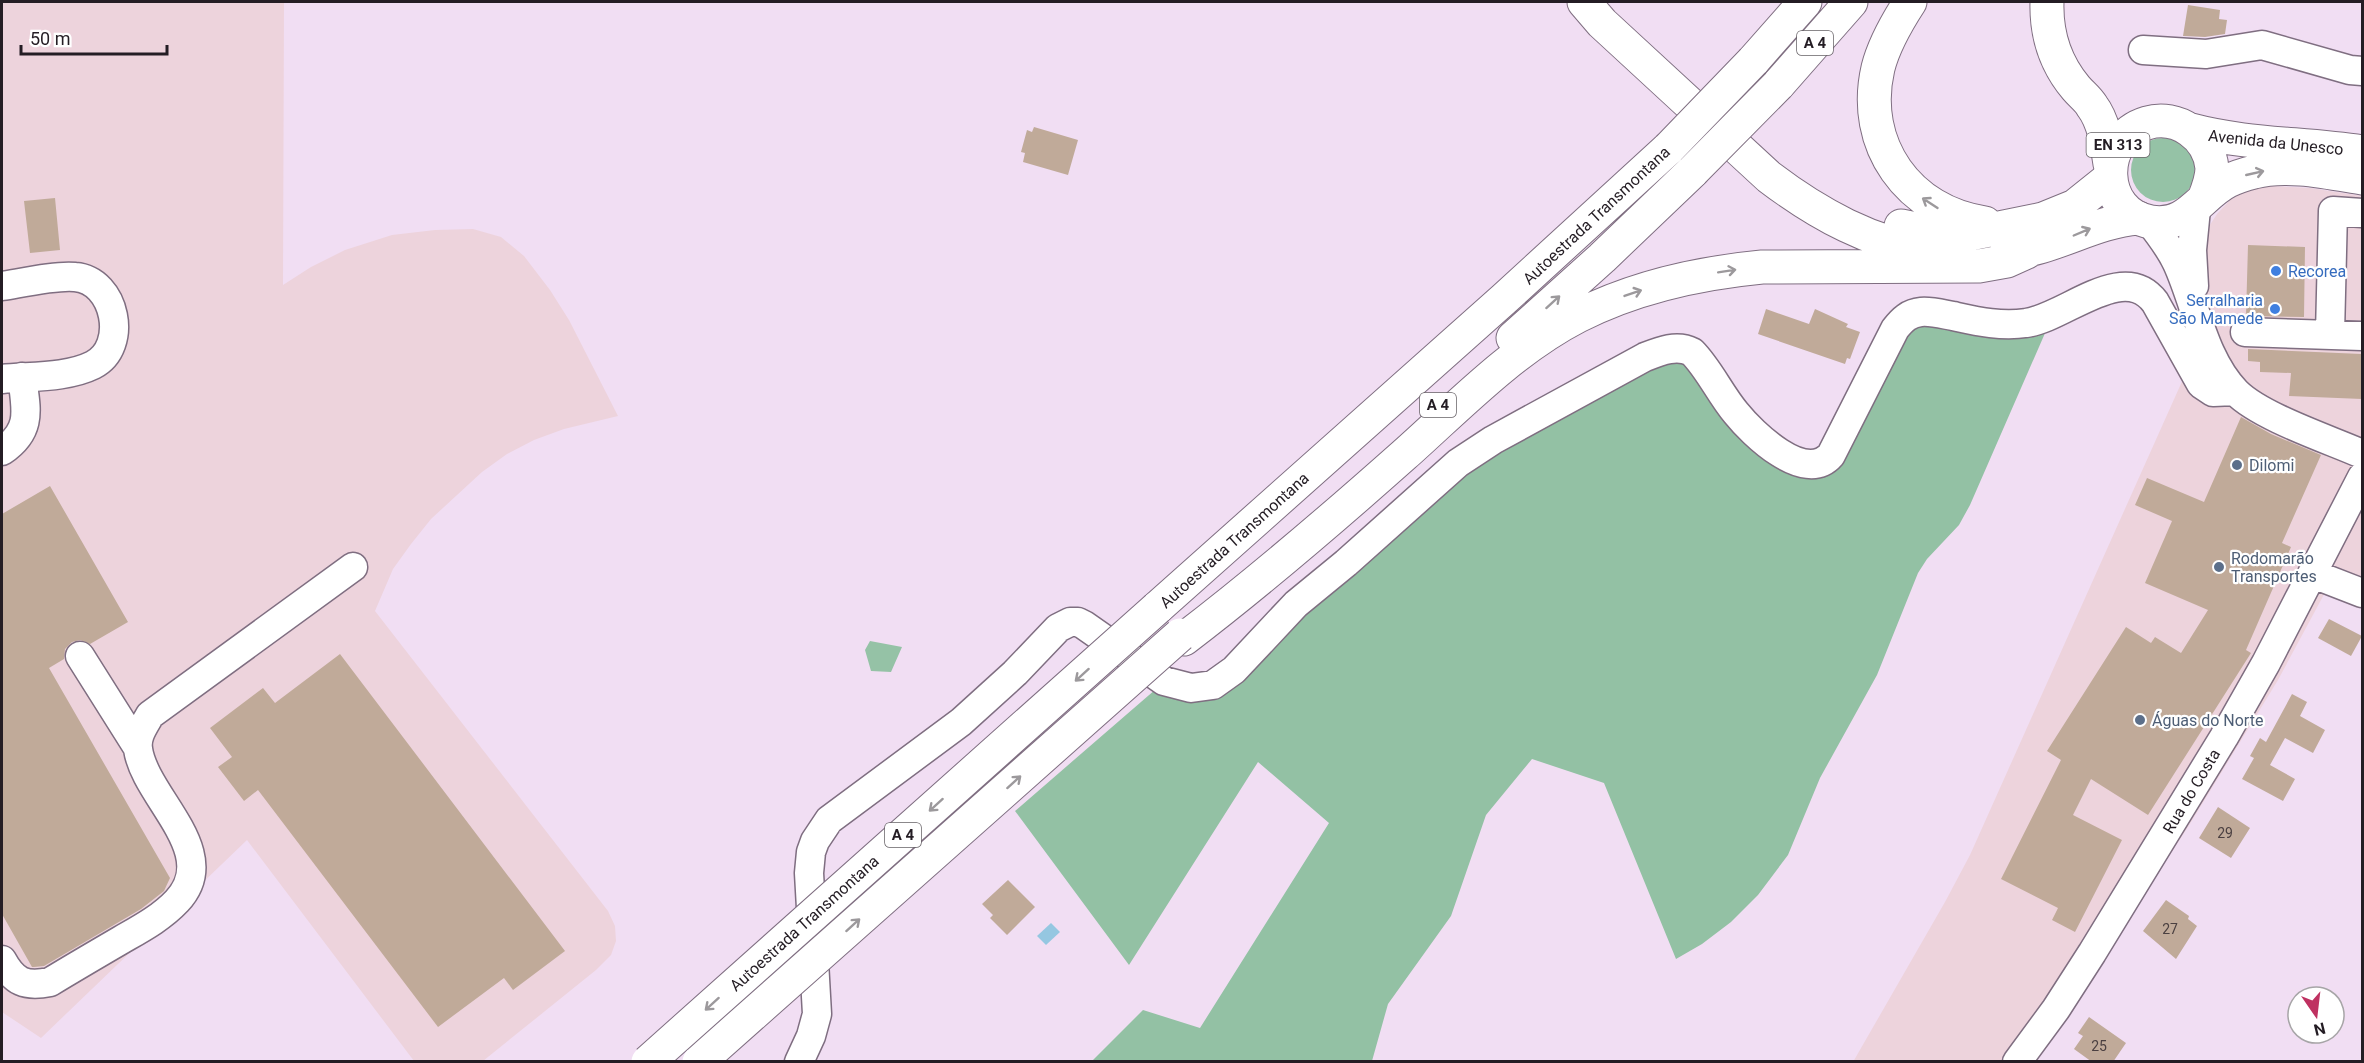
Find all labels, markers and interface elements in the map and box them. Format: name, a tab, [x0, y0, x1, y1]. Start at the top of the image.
scale bar	[21, 18, 166, 56]
text: 50 m	[30, 28, 70, 49]
road number: A 4	[1797, 31, 1833, 55]
street label: Avenida da Unesco	[2207, 126, 2344, 159]
road number: EN 313	[2086, 133, 2150, 157]
street label: Autoestrada Transmontana	[1519, 142, 1674, 288]
one-way arrow	[2246, 166, 2265, 178]
one-way arrow	[1922, 196, 1939, 208]
one-way arrow	[2072, 226, 2090, 237]
place label: Recorea	[2288, 262, 2346, 281]
marker: Recorea	[2269, 264, 2283, 278]
one-way arrow	[1717, 265, 1736, 276]
one-way arrow	[1623, 287, 1642, 298]
place label: Serralharia São Mamede	[2169, 291, 2263, 328]
one-way arrow	[1545, 295, 1560, 309]
marker: Serralharia São Mamede	[2268, 302, 2282, 316]
road number: A 4	[1420, 393, 1456, 417]
place label: Dilomi	[2249, 456, 2294, 475]
marker: Dilomi	[2230, 458, 2244, 472]
street label: Autoestrada Transmontana	[1156, 468, 1313, 612]
place label: Rodomarão Transportes	[2231, 549, 2317, 586]
marker: Rodomarão Transportes	[2212, 560, 2226, 574]
one-way arrow	[1075, 668, 1090, 682]
place label: Águas do Norte	[2152, 711, 2263, 730]
marker: Águas do Norte	[2133, 713, 2147, 727]
street label: Rua do Costa	[2159, 746, 2224, 837]
one-way arrow	[1006, 775, 1021, 789]
one-way arrow	[929, 798, 944, 812]
road number: A 4	[885, 823, 921, 847]
house number: 29	[2217, 825, 2233, 841]
street label: Autoestrada Transmontana	[726, 851, 883, 995]
one-way arrow	[845, 918, 860, 932]
house number: 27	[2162, 921, 2178, 937]
north arrow	[2286, 985, 2346, 1045]
one-way arrow	[705, 997, 720, 1011]
text: N	[2312, 1018, 2327, 1040]
house number: 25	[2091, 1038, 2107, 1054]

